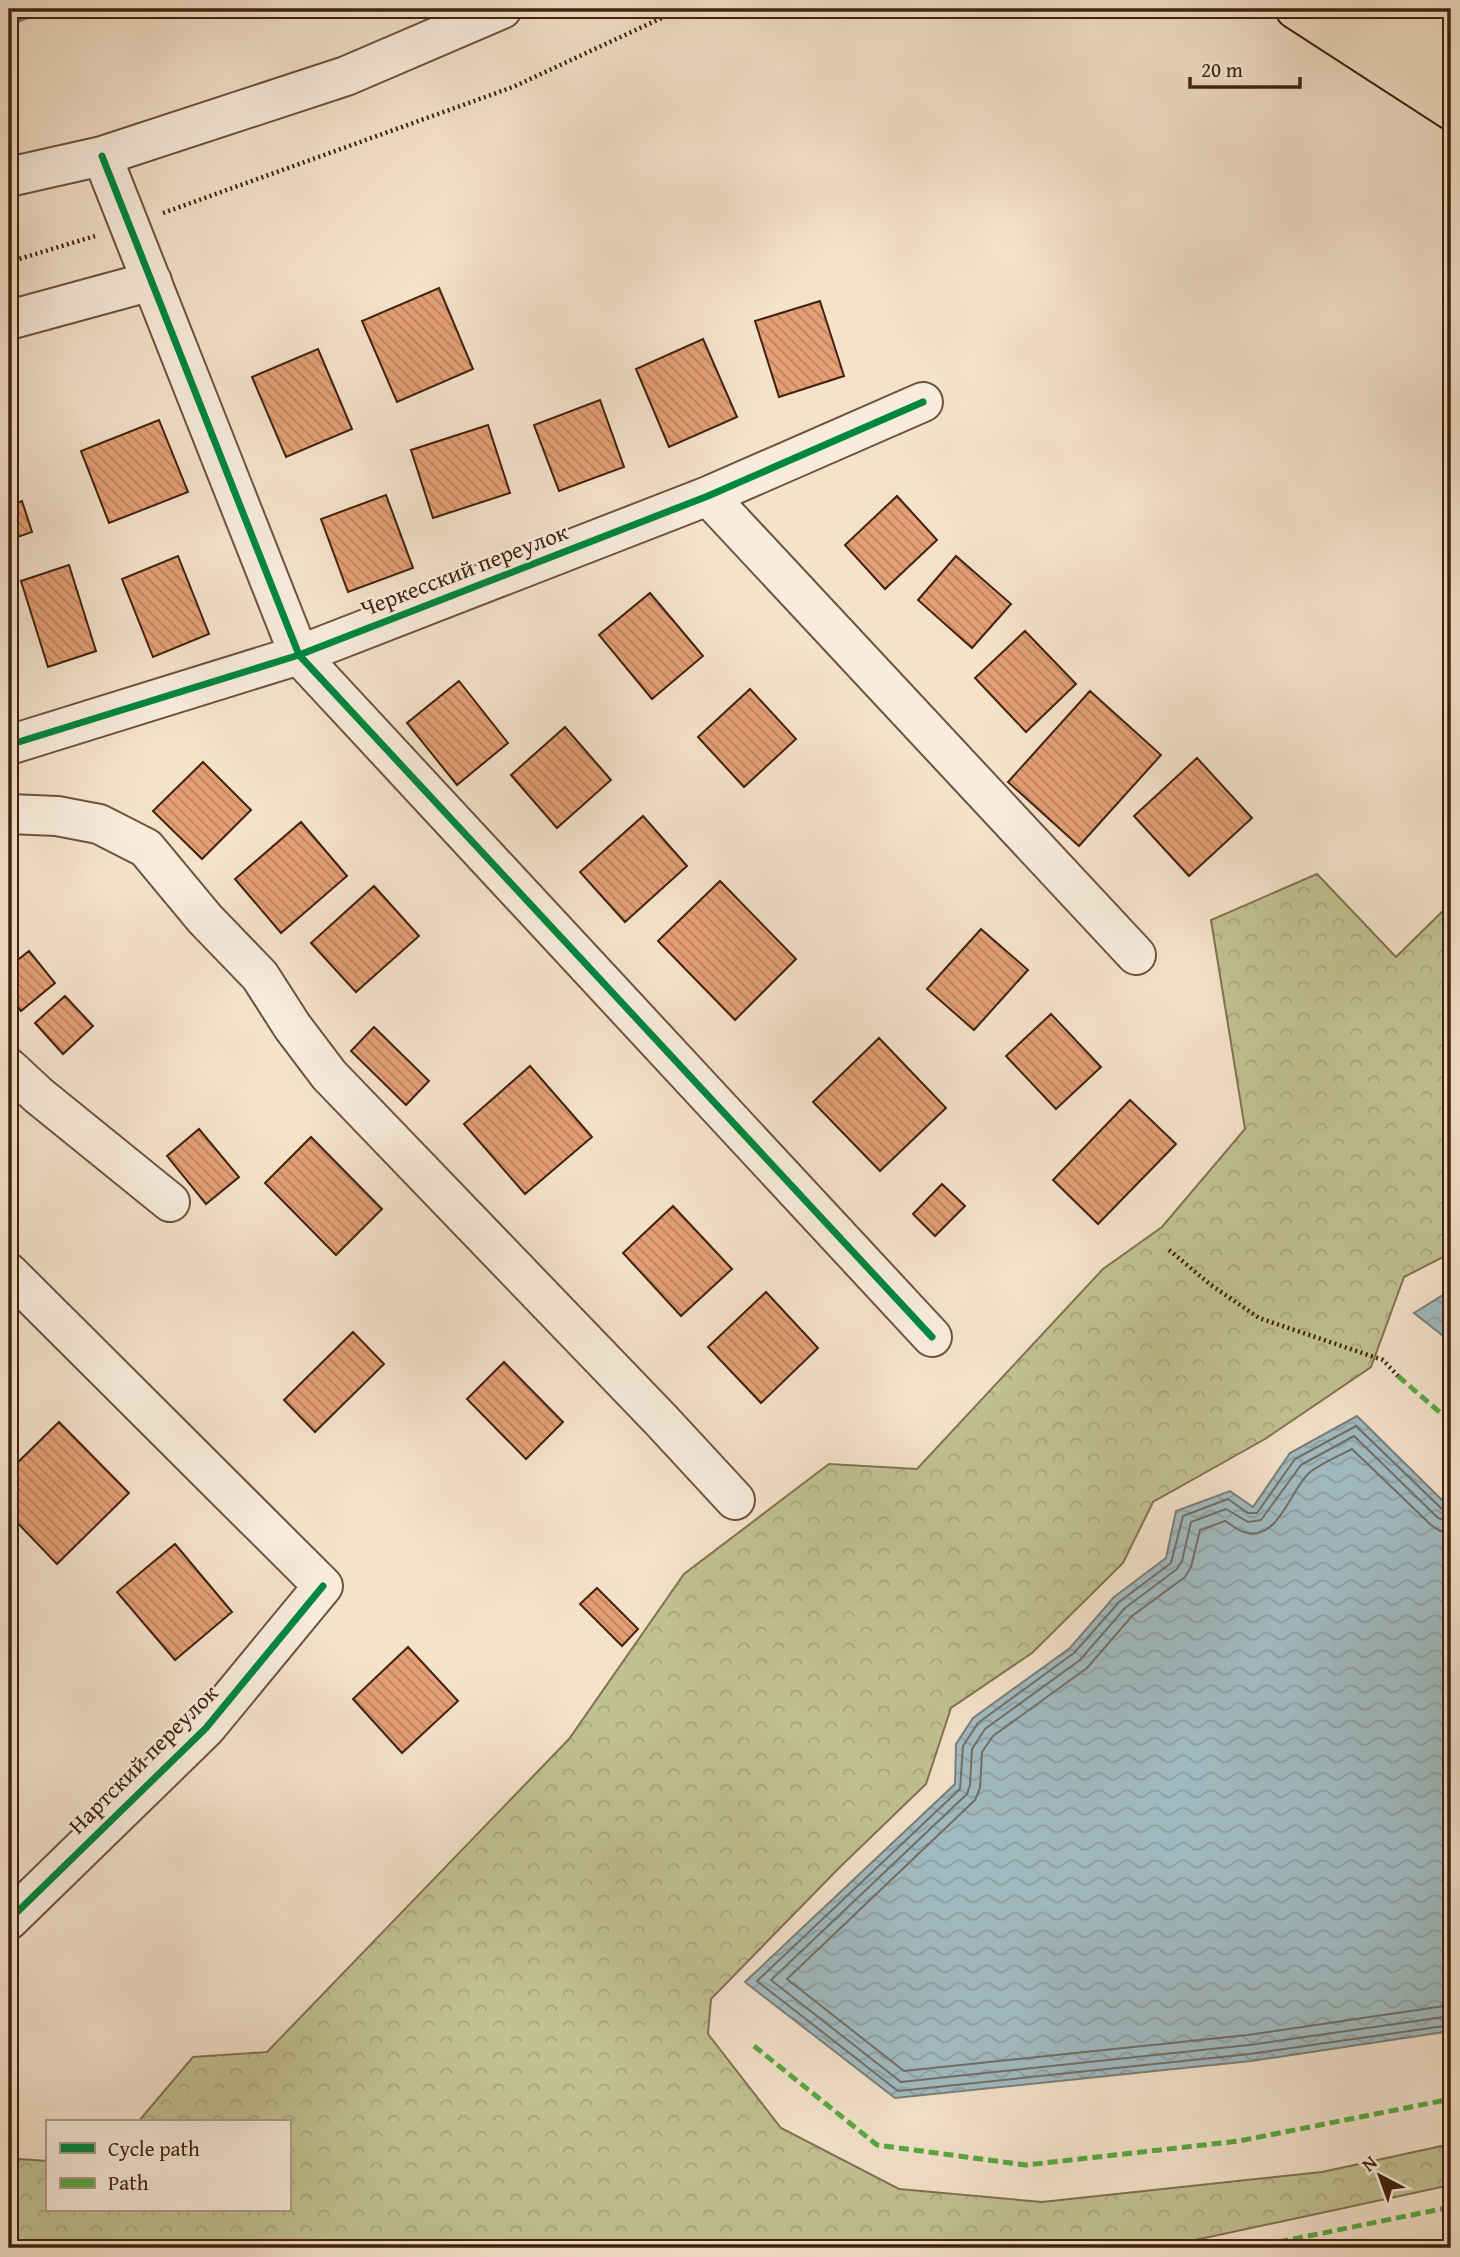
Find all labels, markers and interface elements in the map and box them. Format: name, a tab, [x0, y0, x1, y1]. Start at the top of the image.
scale bar	[1190, 46, 1301, 90]
text: 20 m	[1201, 54, 1243, 85]
street label: Черкесский переулок	[355, 515, 572, 624]
street label: Нартский переулок	[60, 1676, 225, 1841]
legend	[46, 2120, 290, 2212]
text: Cycle path	[108, 2133, 200, 2164]
north arrow	[1344, 2142, 1414, 2212]
text: N	[1355, 2148, 1383, 2178]
text: Path	[108, 2167, 149, 2198]

